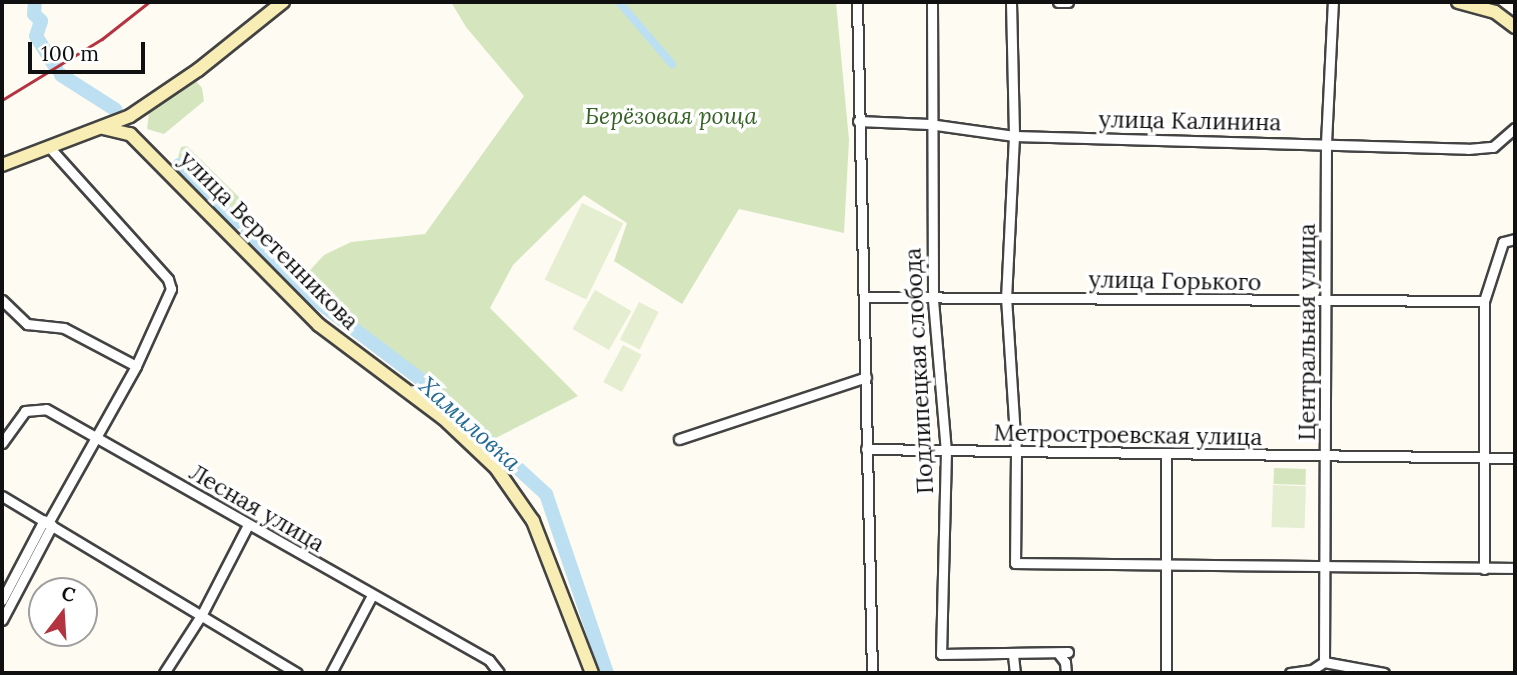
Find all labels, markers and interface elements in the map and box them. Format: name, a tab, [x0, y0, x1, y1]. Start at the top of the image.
scale bar	[32, 28, 149, 72]
text: 100 m	[41, 40, 99, 67]
park label: Берёзовая роща	[585, 102, 757, 130]
street label: улица Калинина	[1098, 106, 1282, 136]
street label: улица Веретенникова	[174, 145, 364, 335]
street label: Центральная улица	[1293, 223, 1321, 441]
street label: Подлипецкая слобода	[899, 247, 939, 495]
street label: улица Горького	[1088, 266, 1262, 296]
water label: Хамиловка	[413, 371, 527, 477]
street label: Метростроевская улица	[993, 419, 1263, 451]
street label: Лесная улица	[185, 458, 329, 558]
north arrow	[28, 577, 98, 647]
text: С	[59, 580, 78, 607]

